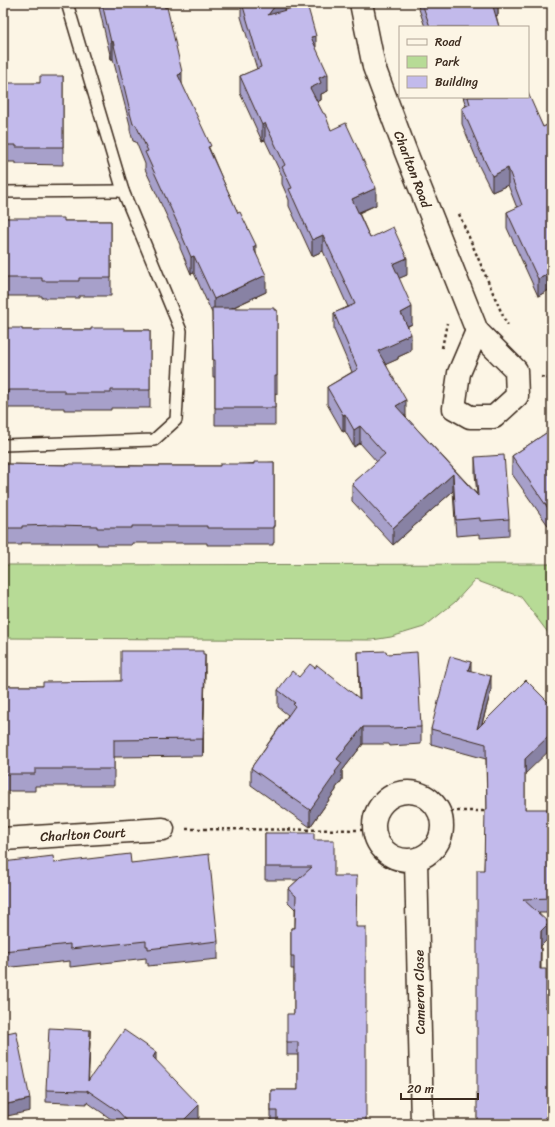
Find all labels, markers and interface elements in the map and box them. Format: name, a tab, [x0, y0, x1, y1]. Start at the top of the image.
legend	[399, 26, 529, 98]
text: Road	[435, 31, 462, 53]
text: Park	[435, 51, 460, 73]
text: Building	[435, 71, 478, 93]
street label: Charlton Road	[387, 127, 438, 212]
street label: Charlton Court	[40, 821, 127, 848]
street label: Cameron Close	[407, 949, 432, 1034]
scale bar	[401, 1075, 478, 1101]
text: 20 m	[407, 1078, 434, 1100]

